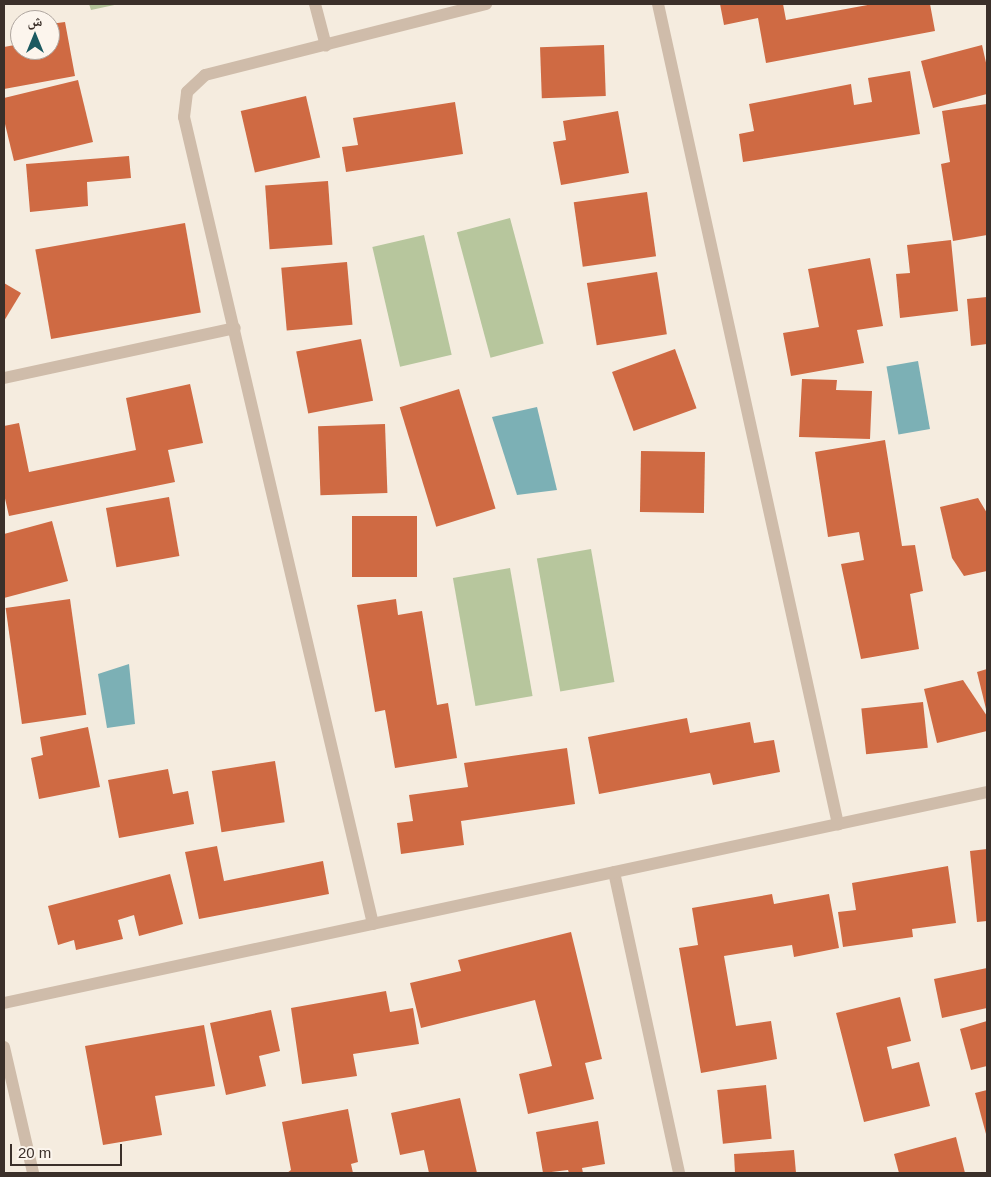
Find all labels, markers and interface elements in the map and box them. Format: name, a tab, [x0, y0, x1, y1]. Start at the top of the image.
north arrow	[10, 10, 60, 60]
text: ش	[28, 13, 42, 29]
scale bar	[12, 1134, 125, 1166]
text: 20 m	[18, 1144, 51, 1161]

